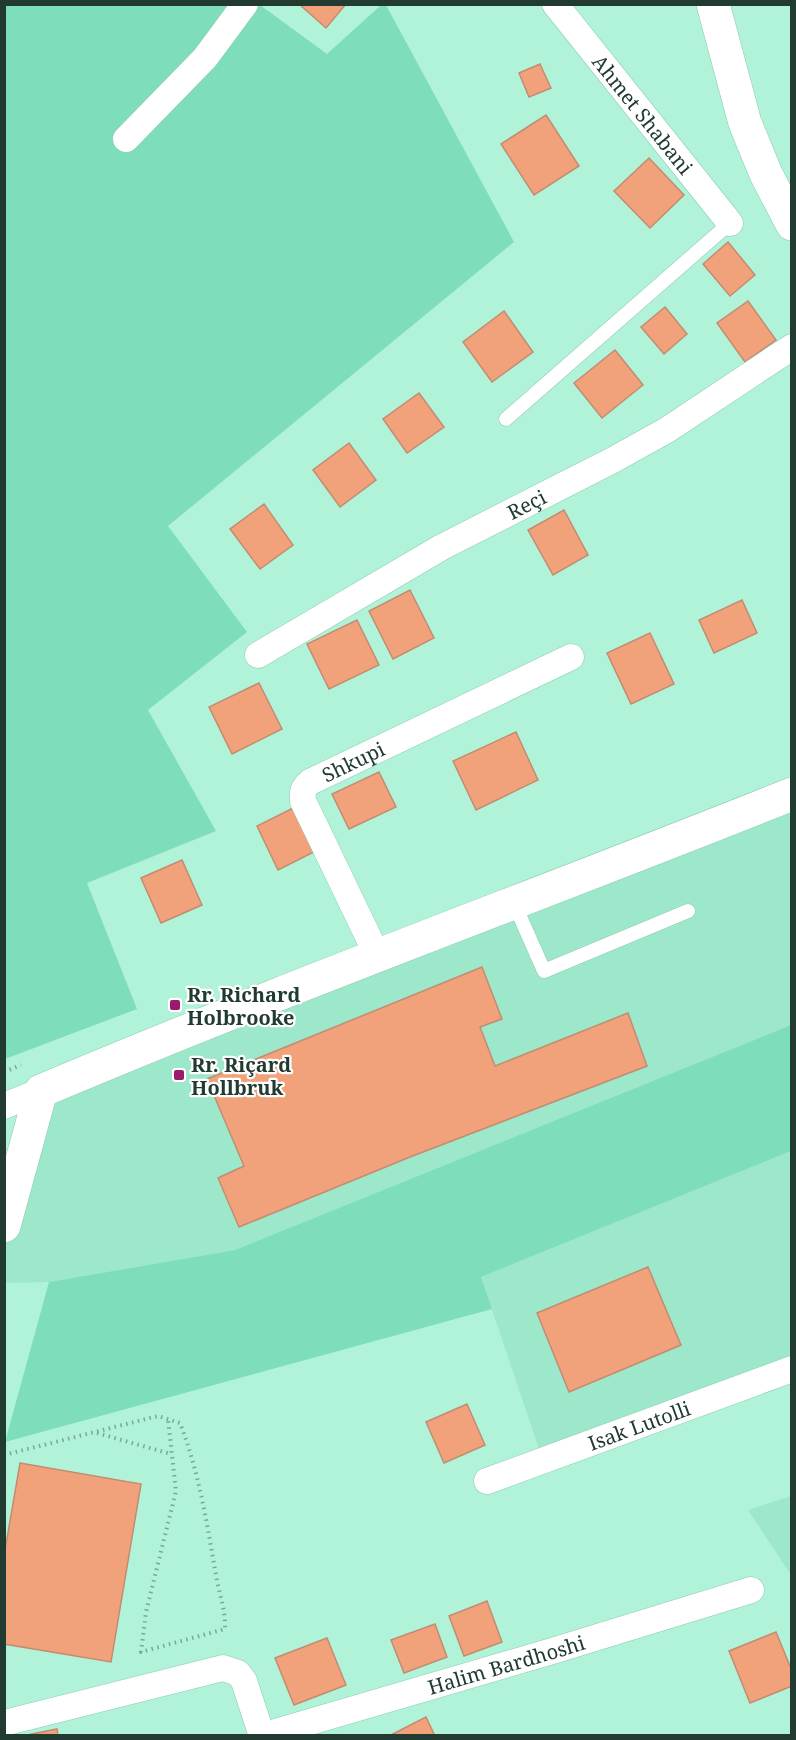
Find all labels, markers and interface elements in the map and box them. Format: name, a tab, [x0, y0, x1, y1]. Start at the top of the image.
street label: Ahmet Shabani	[587, 49, 700, 180]
street label: Reçi	[502, 483, 551, 525]
street label: Shkupi	[317, 735, 389, 788]
place label: Rr. Richard Holbrooke	[187, 981, 301, 1031]
marker: Rr. Richard Holbrooke	[168, 998, 182, 1012]
place label: Rr. Riçard Hollbruk	[191, 1051, 291, 1101]
marker: Rr. Riçard Hollbruk	[172, 1068, 186, 1082]
street label: Isak Lutolli	[584, 1394, 695, 1456]
street label: Halim Bardhoshi	[425, 1628, 589, 1700]

